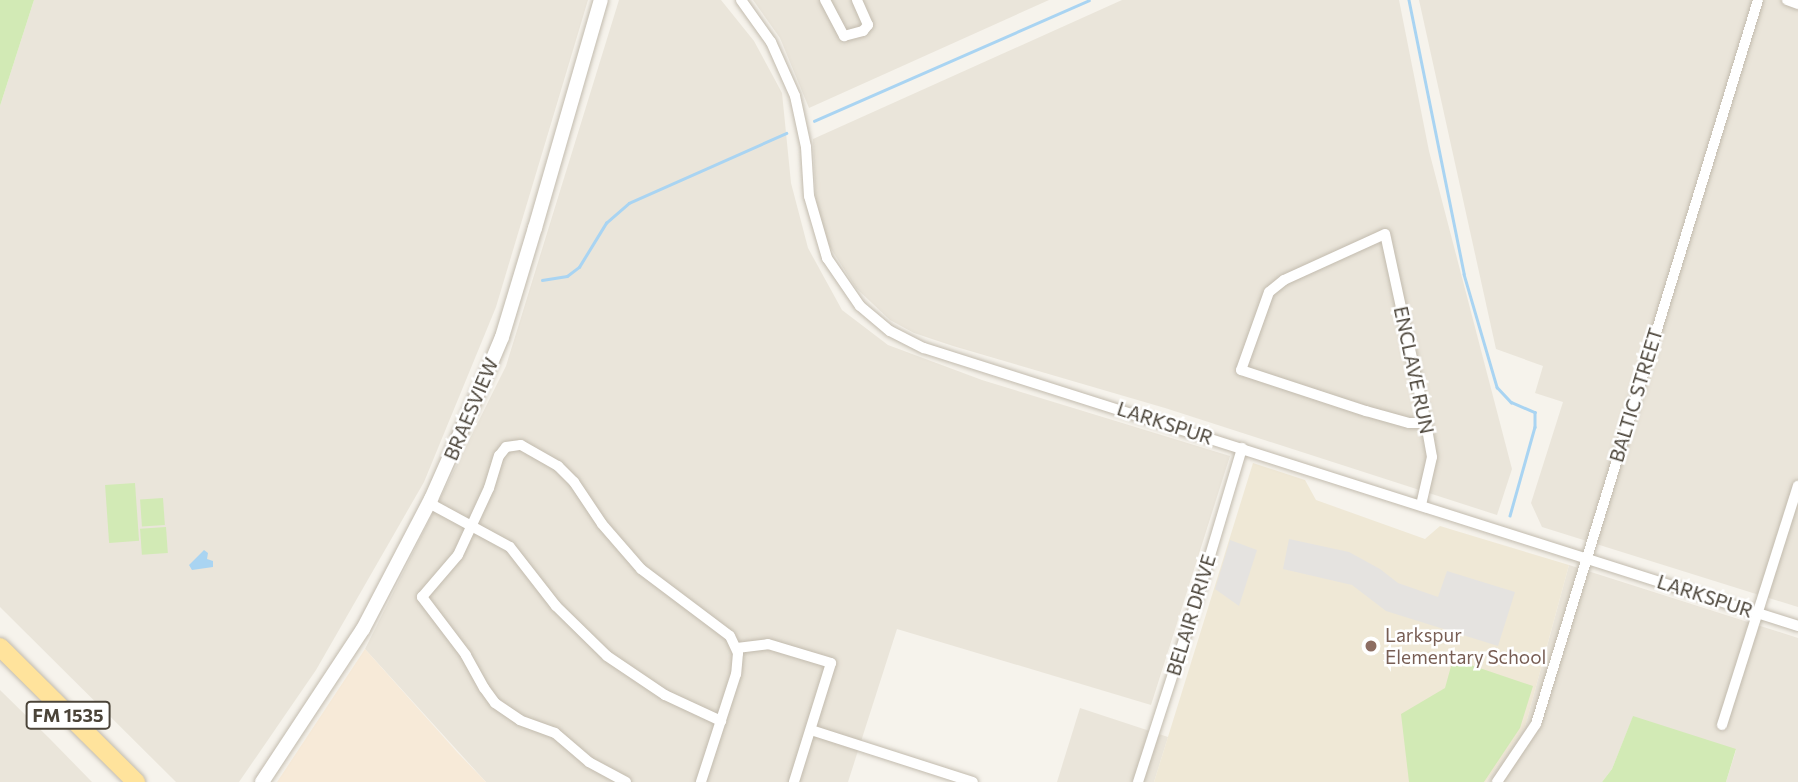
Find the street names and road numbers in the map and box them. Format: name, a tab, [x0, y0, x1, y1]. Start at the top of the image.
street label: ENCLAVE RUN	[1389, 304, 1439, 436]
street label: BALTIC STREET	[1605, 325, 1667, 465]
street label: BRAESVIEW	[439, 354, 503, 464]
street label: LARKSPUR	[1114, 397, 1216, 449]
street label: BELAIR DRIVE	[1162, 552, 1220, 678]
street label: LARKSPUR	[1654, 570, 1756, 622]
road number: FM 1535	[24, 700, 112, 730]

